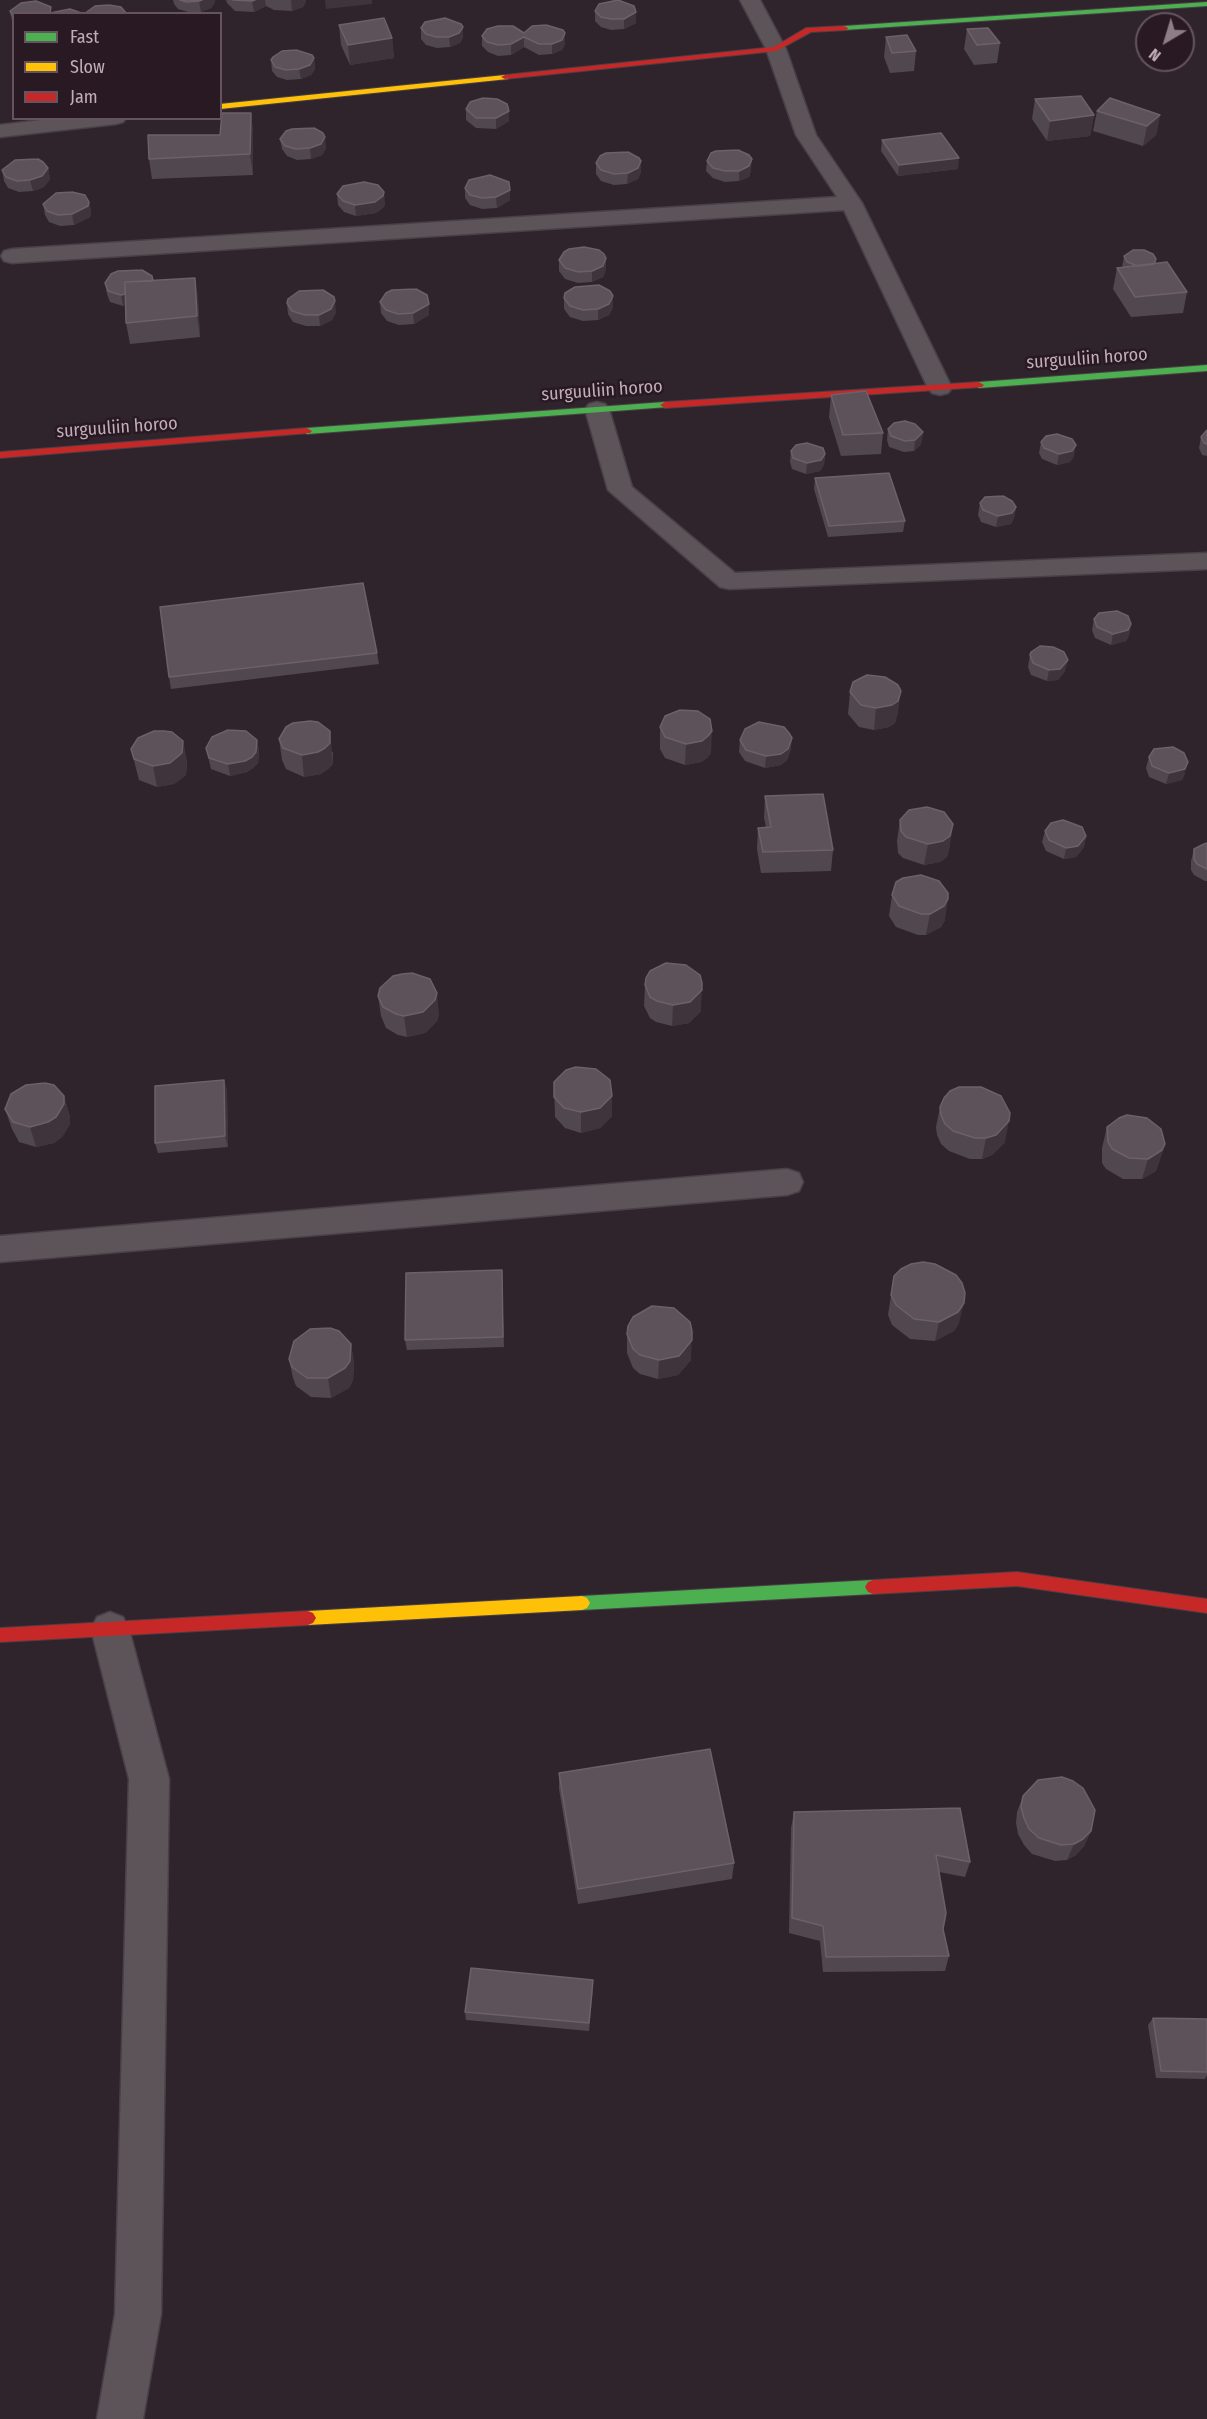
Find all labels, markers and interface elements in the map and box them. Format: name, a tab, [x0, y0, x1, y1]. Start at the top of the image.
legend	[12, 12, 222, 120]
north arrow	[1135, 12, 1195, 72]
text: Fast	[70, 26, 99, 48]
text: N	[1145, 45, 1164, 65]
text: Slow	[70, 56, 105, 78]
text: Jam	[70, 86, 98, 108]
street label: surguuliin horoo	[1026, 344, 1148, 374]
street label: surguuliin horoo	[541, 376, 663, 406]
street label: surguuliin horoo	[56, 413, 178, 443]

